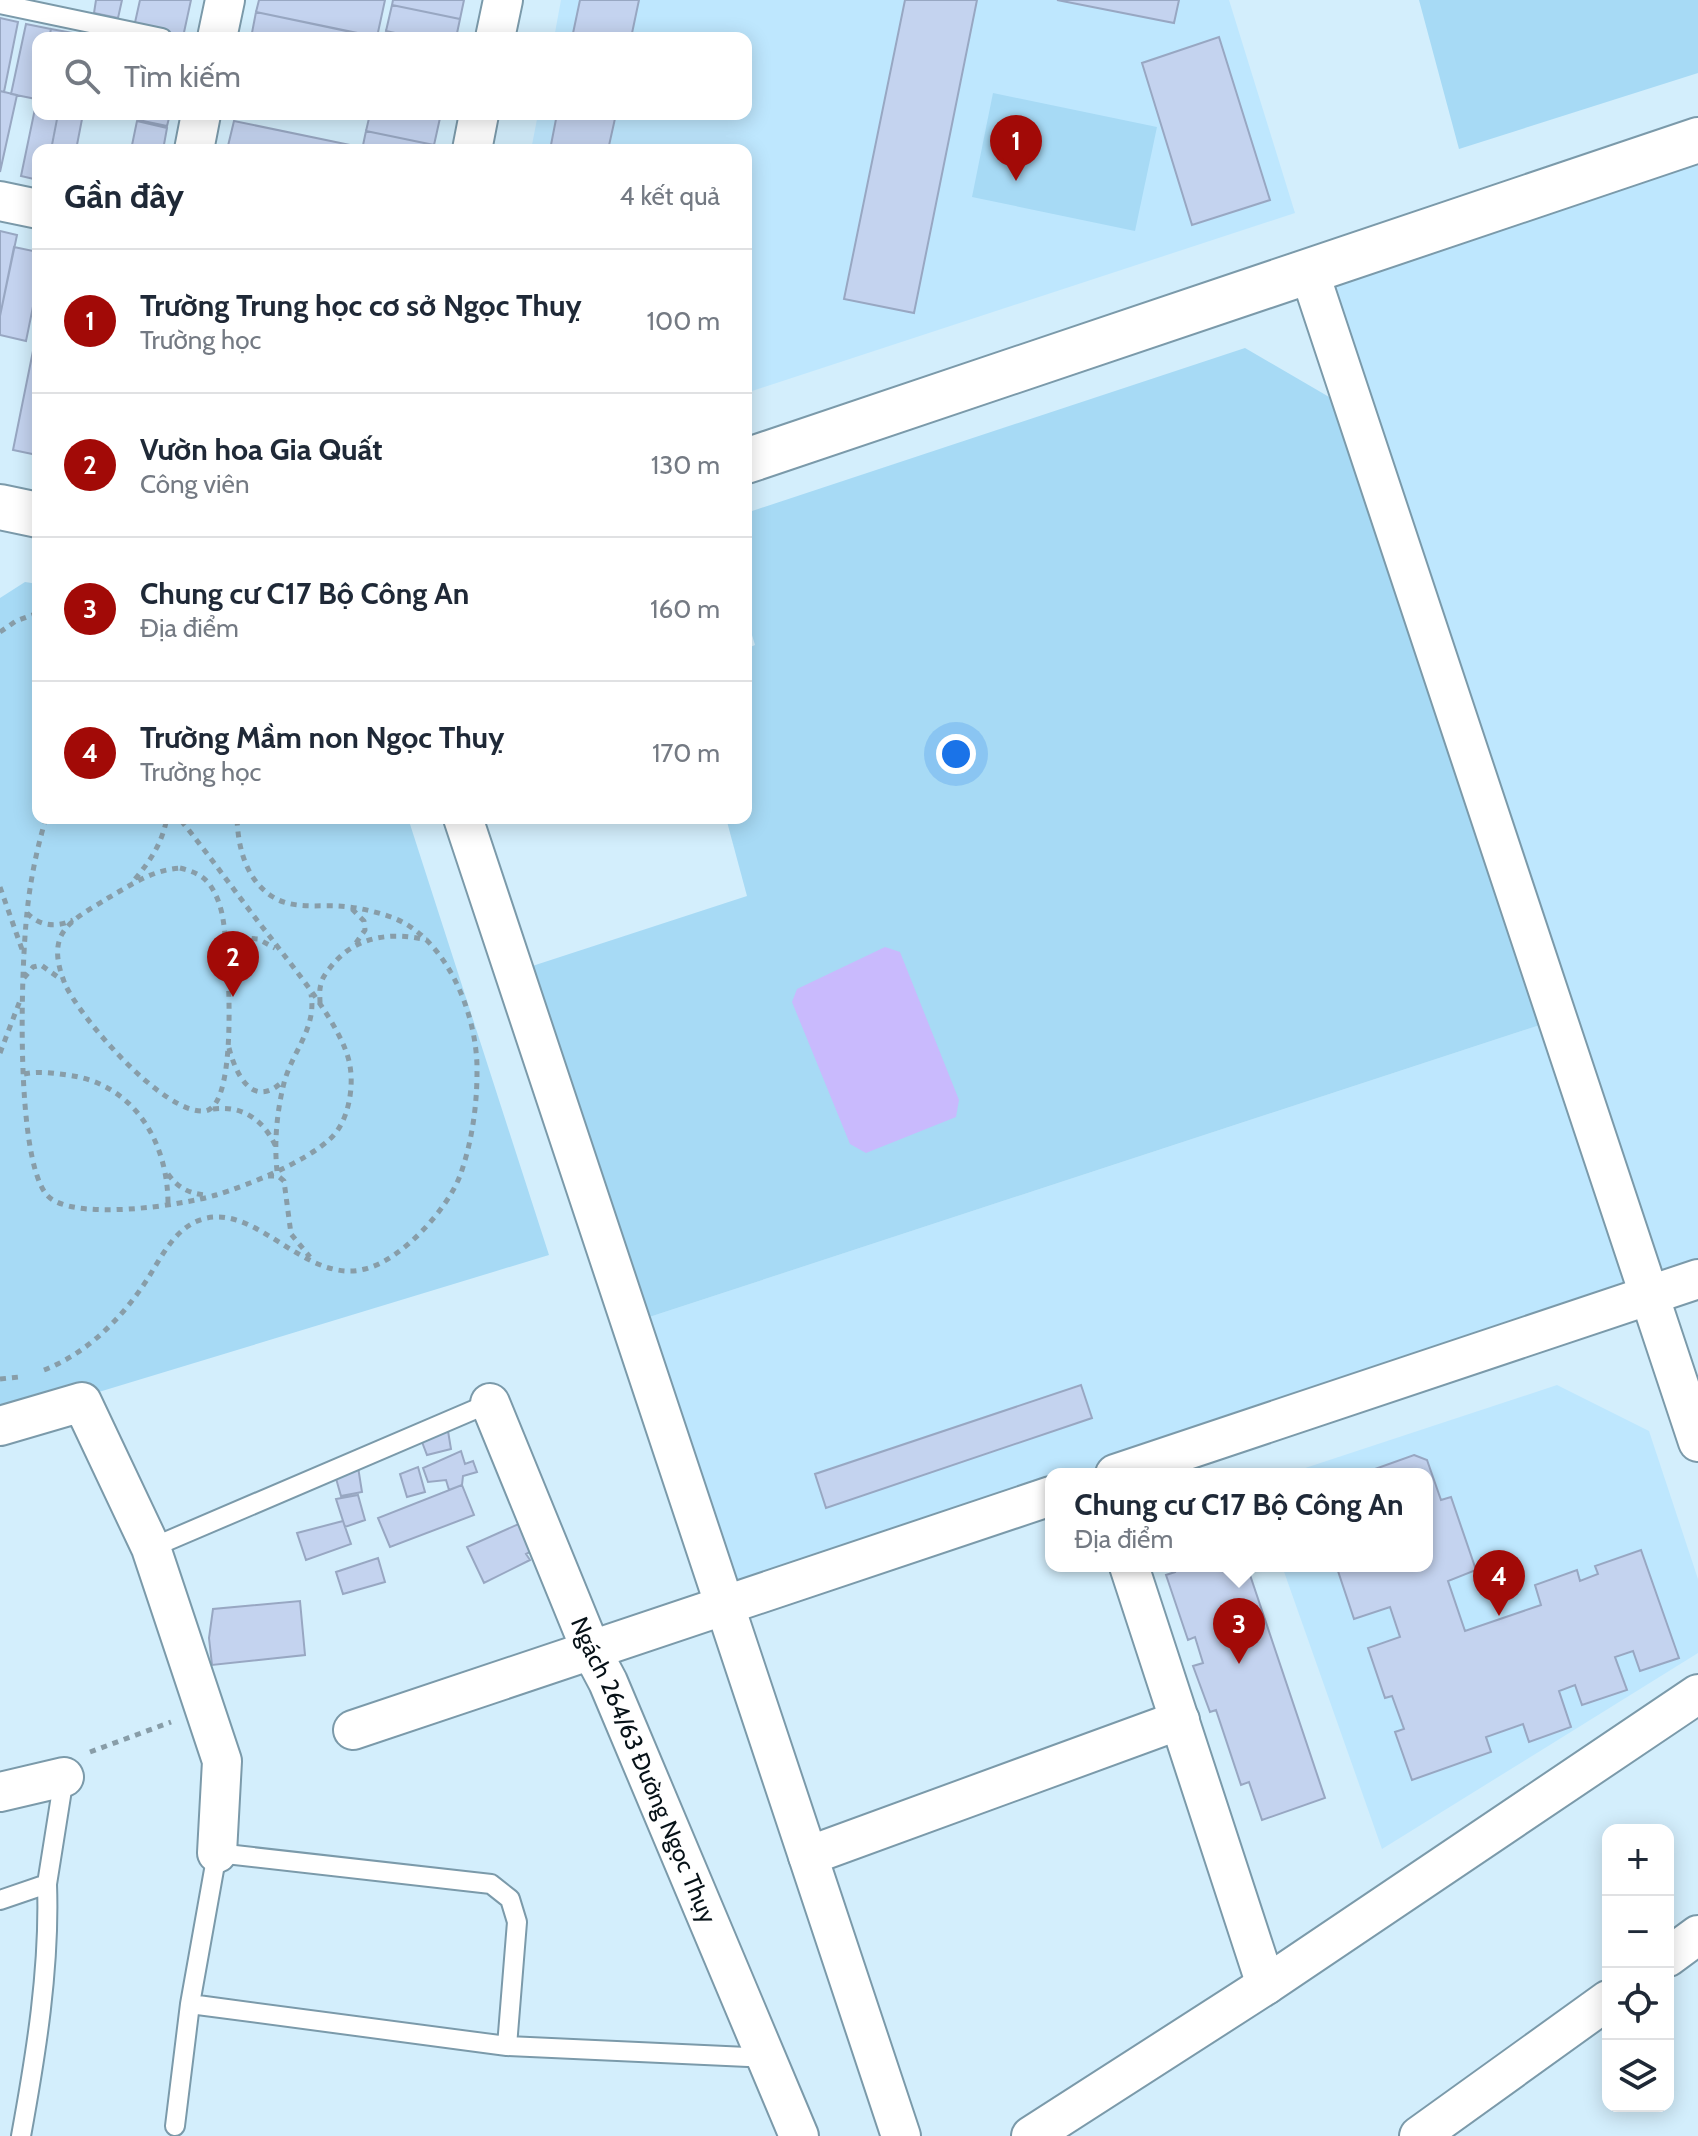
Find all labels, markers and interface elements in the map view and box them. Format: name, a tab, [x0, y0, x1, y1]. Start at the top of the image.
search box	[32, 32, 752, 120]
icon: search	[60, 54, 104, 98]
text: Tìm kiếm	[124, 58, 241, 95]
pin: 1	[990, 115, 1042, 181]
text: Gần đây	[64, 175, 184, 217]
text: 4 kết quả	[620, 180, 720, 212]
text: Trường Trung học cơ sở Ngọc Thuỵ	[140, 287, 582, 324]
text: 1	[85, 305, 95, 337]
text: 100 m	[647, 305, 720, 337]
text: Trường học	[140, 324, 261, 356]
text: Vườn hoa Gia Quất	[140, 431, 383, 468]
text: 2	[83, 449, 97, 481]
text: 130 m	[651, 449, 720, 481]
text: Công viên	[140, 468, 249, 500]
text: Chung cư C17 Bộ Công An	[140, 575, 469, 612]
text: 3	[83, 593, 97, 625]
text: 160 m	[650, 593, 720, 625]
text: Địa điểm	[140, 612, 239, 644]
text: Trường Mầm non Ngọc Thuỵ	[140, 719, 504, 756]
your location	[936, 734, 976, 774]
text: 4	[82, 737, 98, 769]
text: 170 m	[652, 737, 720, 769]
text: Trường học	[140, 756, 261, 788]
pin: 2	[207, 931, 259, 997]
popup	[1045, 1468, 1433, 1572]
text: Chung cư C17 Bộ Công An	[1074, 1486, 1404, 1523]
text: Địa điểm	[1074, 1523, 1173, 1555]
pin: 4	[1473, 1550, 1525, 1616]
pin: 3	[1213, 1598, 1265, 1664]
street label: Ngách 264/63 Đường Ngọc Thụy	[565, 1613, 723, 1927]
map controls	[1602, 1824, 1674, 2112]
button: +	[1602, 1824, 1674, 1896]
button: −	[1602, 1896, 1674, 1968]
button: locate	[1602, 1968, 1674, 2040]
button: layers	[1602, 2040, 1674, 2112]

